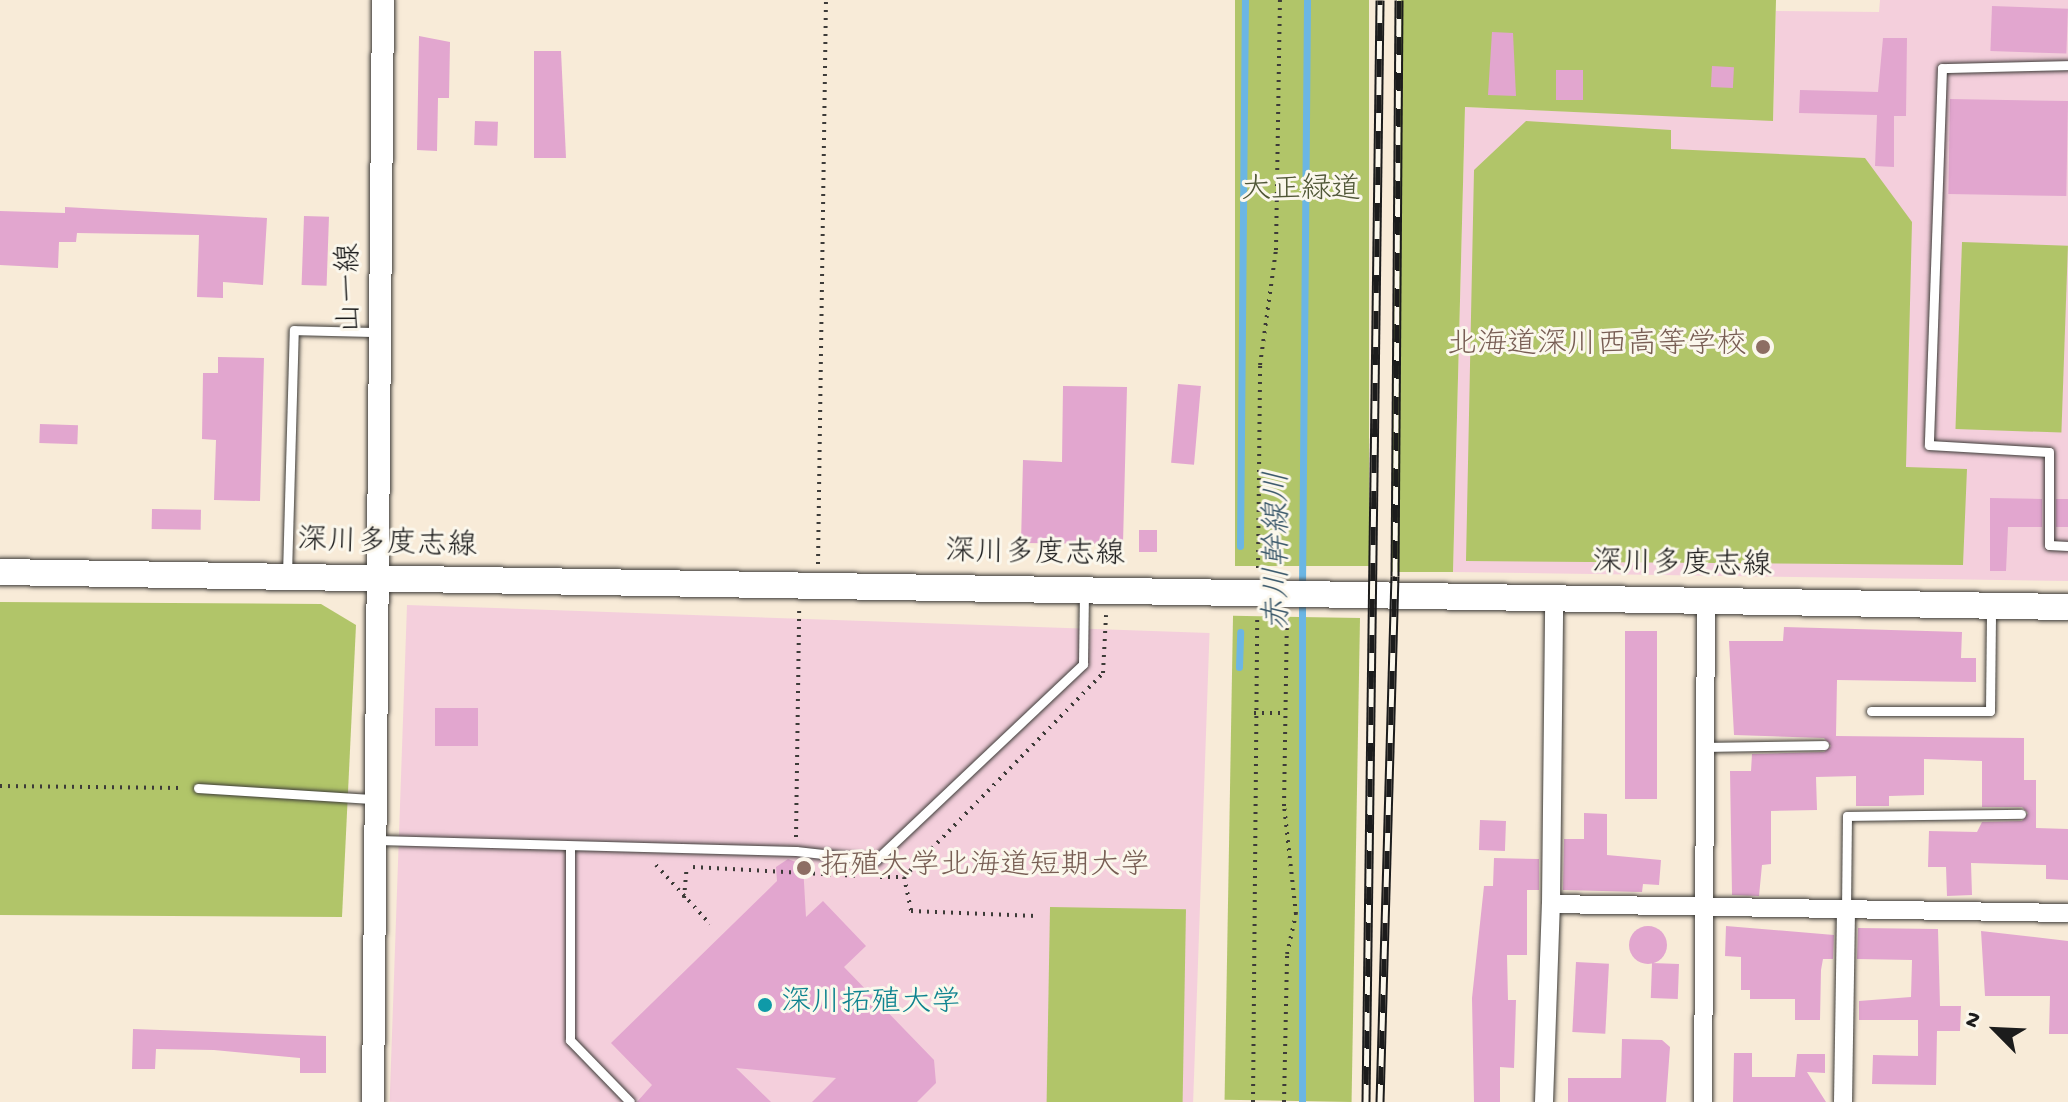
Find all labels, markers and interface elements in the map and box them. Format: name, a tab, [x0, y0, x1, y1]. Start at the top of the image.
park label: 大正緑道	[1241, 174, 1361, 210]
street label: 山一線	[334, 243, 370, 333]
place label: 北海道深川西高等学校	[1447, 329, 1747, 365]
marker: 北海道深川西高等学校	[1754, 338, 1772, 356]
water label: 赤川幹線川	[1261, 471, 1299, 631]
street label: 深川多度志線	[296, 525, 478, 567]
street label: 深川多度志線	[945, 536, 1125, 576]
street label: 深川多度志線	[1592, 547, 1772, 587]
place label: 拓殖大学北海道短期大学	[820, 850, 1150, 886]
marker: 拓殖大学北海道短期大学	[795, 859, 813, 877]
place label: 深川拓殖大学	[781, 987, 961, 1023]
north arrow	[1956, 990, 2036, 1070]
marker: 深川拓殖大学	[756, 996, 774, 1014]
text: N	[1959, 1008, 1989, 1032]

